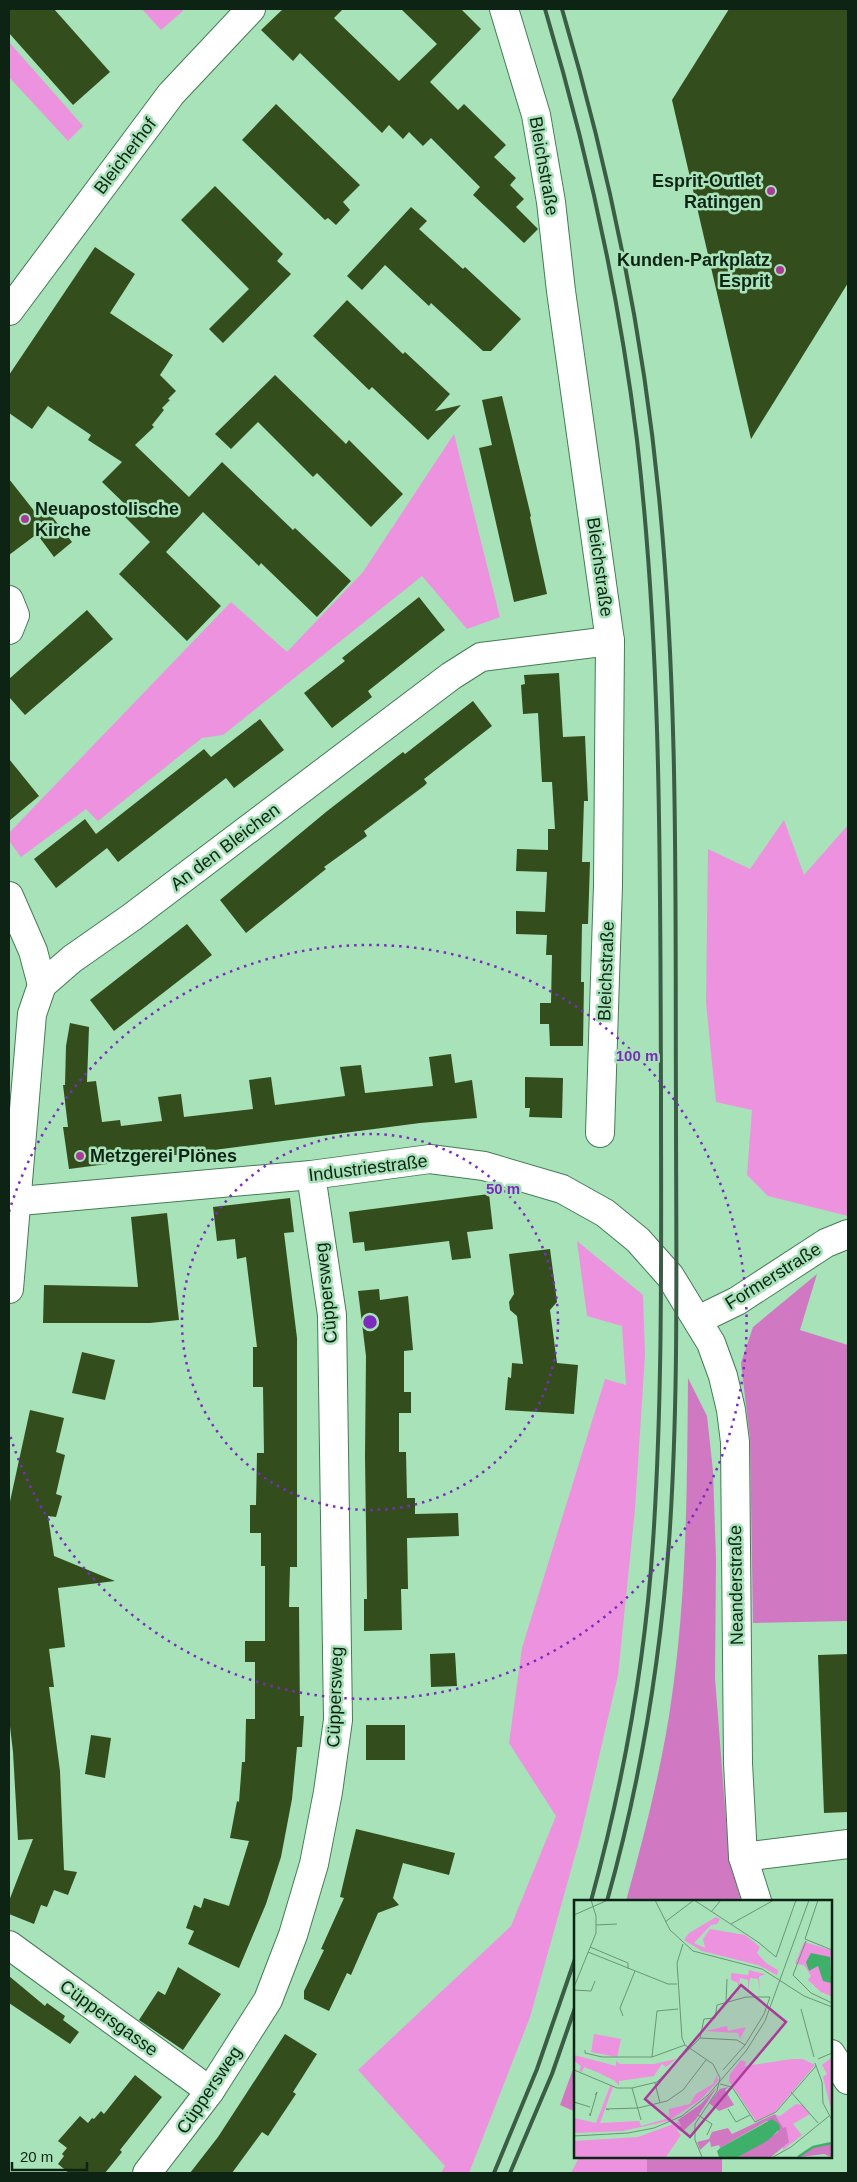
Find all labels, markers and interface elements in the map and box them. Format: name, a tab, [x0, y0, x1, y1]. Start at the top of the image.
street label: Bleicherhof	[90, 113, 161, 198]
street label: Bleichstraße	[525, 115, 563, 217]
place label: Esprit-Outlet Ratingen	[652, 171, 761, 212]
marker: Esprit-Outlet Ratingen	[765, 185, 777, 197]
place label: Kunden-Parkplatz Esprit	[617, 250, 770, 291]
marker: Kunden-Parkplatz Esprit	[774, 264, 786, 276]
place label: Neuapostolische Kirche	[35, 499, 179, 540]
marker: Neuapostolische Kirche	[19, 513, 31, 525]
street label: Bleichstraße	[583, 516, 617, 618]
street label: An den Bleichen	[167, 800, 283, 894]
street label: Bleichstraße	[594, 921, 618, 1021]
text: 100 m	[616, 1047, 658, 1064]
place label: Metzgerei Plönes	[90, 1146, 237, 1166]
marker: Metzgerei Plönes	[74, 1150, 86, 1162]
street label: Industriestraße	[307, 1151, 429, 1185]
text: 50 m	[486, 1180, 520, 1197]
street label: Formerstraße	[721, 1239, 825, 1313]
street label: Cüppersweg	[311, 1242, 341, 1344]
centre of rings	[361, 1313, 379, 1331]
street label: Neanderstraße	[725, 1525, 747, 1645]
street label: Cüppersweg	[323, 1646, 347, 1748]
inset map	[574, 1900, 832, 2157]
street label: Cüppersgasse	[56, 1976, 162, 2060]
street label: Cüppersweg	[172, 2043, 246, 2137]
scale bar	[12, 2140, 88, 2172]
text: 20 m	[20, 2148, 53, 2165]

